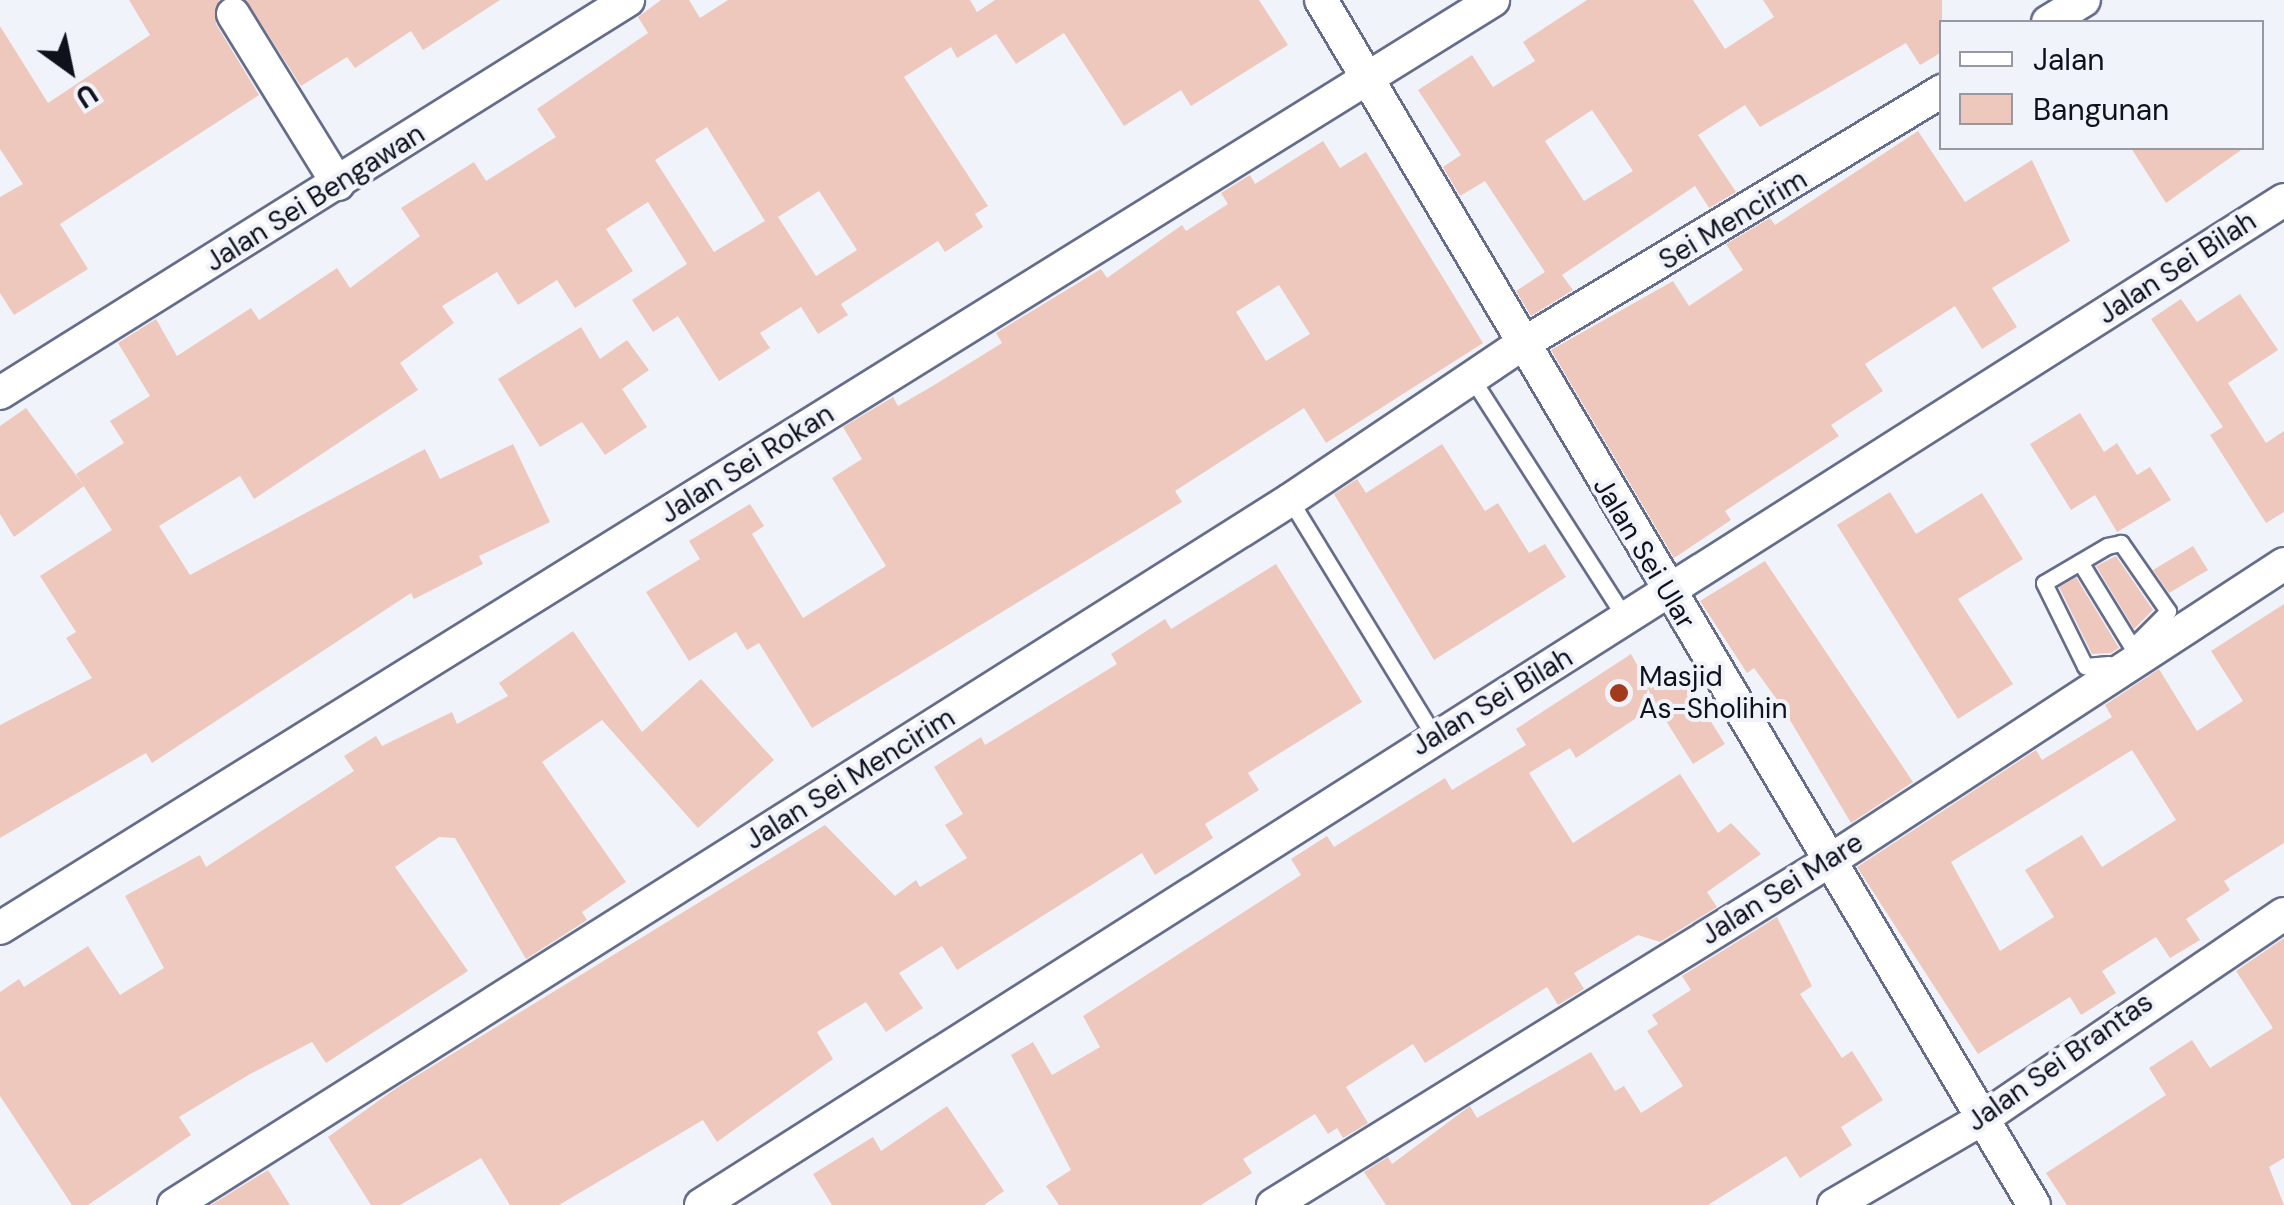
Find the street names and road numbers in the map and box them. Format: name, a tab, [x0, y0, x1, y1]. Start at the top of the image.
street label: Jalan Sei Bengawan	[199, 117, 431, 279]
street label: Sei Mencirim	[1653, 163, 1813, 277]
street label: Jalan Sei Bilah	[2092, 204, 2262, 332]
street label: Jalan Sei Rokan	[654, 397, 840, 531]
street label: Jalan Sei Ular	[1586, 471, 1702, 635]
street label: Jalan Sei Bilah	[1405, 641, 1579, 763]
street label: Jalan Sei Mencirim	[739, 701, 961, 857]
street label: Jalan Sei Mare	[1695, 826, 1869, 952]
street label: Jalan Sei Brantas	[1961, 985, 2159, 1139]

